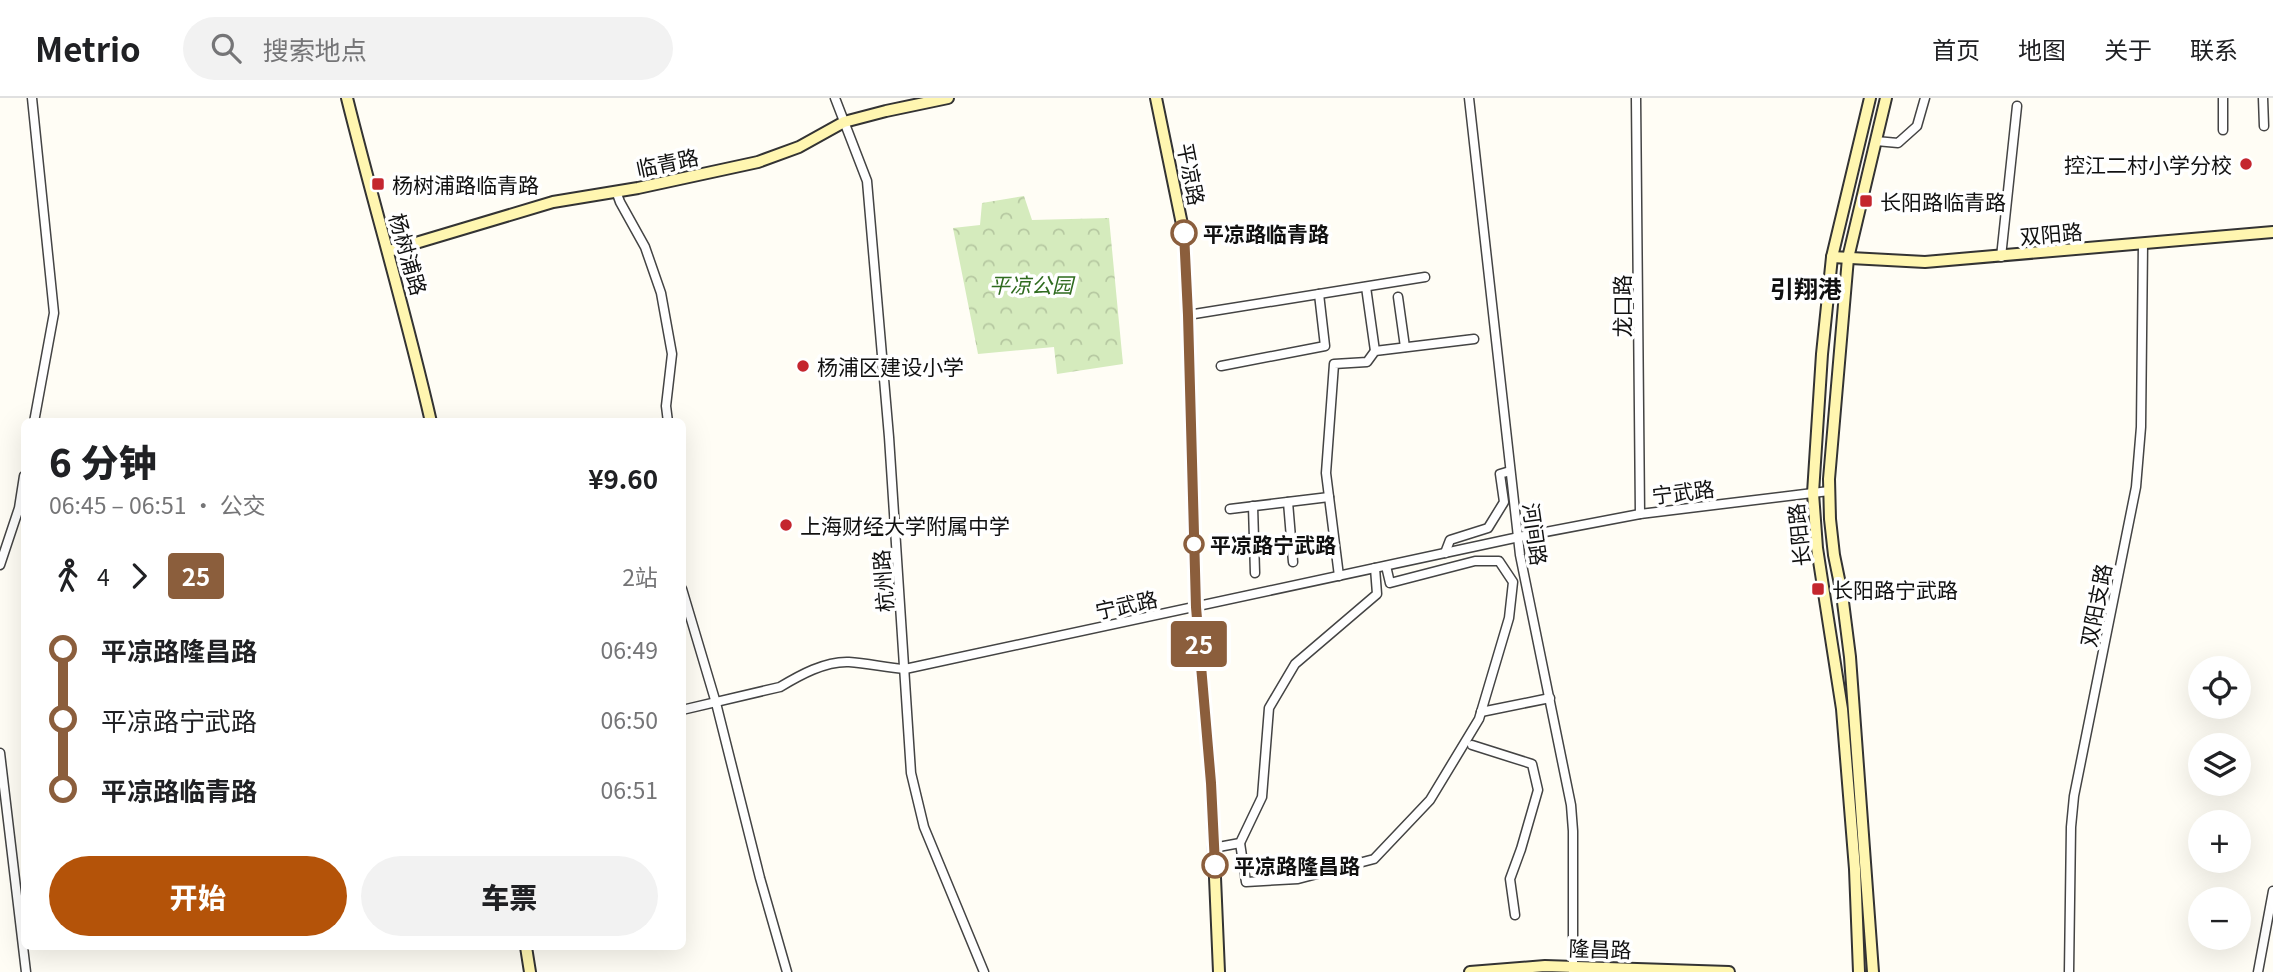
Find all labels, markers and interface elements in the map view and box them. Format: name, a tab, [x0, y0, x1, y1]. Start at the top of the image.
search box	[183, 17, 673, 80]
text: Metrio	[35, 24, 141, 72]
icon: search	[207, 29, 245, 67]
text: 搜索地点	[263, 30, 367, 67]
text: 首页	[1932, 31, 1980, 66]
text: 地图	[2018, 31, 2066, 66]
text: 关于	[2104, 31, 2152, 66]
text: 联系	[2190, 31, 2238, 66]
street label: 平凉路	[1171, 140, 1213, 208]
street label: 临青路	[633, 141, 701, 183]
place label: 控江二村小学分校	[2064, 149, 2232, 179]
marker: 控江二村小学分校	[2238, 156, 2254, 172]
place label: 杨树浦路临青路	[392, 169, 539, 199]
marker: 杨树浦路临青路	[370, 176, 386, 192]
place label: 长阳路临青路	[1880, 186, 2006, 216]
marker: 长阳路临青路	[1858, 193, 1874, 209]
street label: 杨树浦路	[383, 209, 435, 299]
street label: 双阳路	[2018, 215, 2084, 251]
place label: 平凉路临青路	[1203, 218, 1329, 248]
marker: 平凉路临青路	[1171, 220, 1197, 246]
park label: 平凉公园	[989, 269, 1076, 299]
district label: 引翔港	[1770, 270, 1842, 305]
street label: 龙口路	[1606, 275, 1636, 338]
place label: 杨浦区建设小学	[817, 351, 964, 381]
marker: 杨浦区建设小学	[795, 358, 811, 374]
text: 6 分钟	[49, 433, 156, 488]
text: ¥9.60	[588, 459, 658, 496]
street label: 宁武路	[1650, 472, 1716, 510]
text: 06:45 – 06:51 · 公交	[49, 487, 266, 521]
street label: 河间路	[1517, 501, 1555, 567]
street label: 长阳路	[1780, 502, 1816, 568]
place label: 上海财经大学附属中学	[800, 510, 1010, 540]
marker: 上海财经大学附属中学	[778, 517, 794, 533]
place label: 平凉路宁武路	[1210, 529, 1336, 559]
marker: 平凉路宁武路	[1184, 534, 1204, 554]
street label: 杭州路	[865, 549, 899, 613]
icon: walk	[49, 557, 87, 595]
icon: forward	[120, 557, 158, 595]
text: 25	[182, 558, 210, 593]
text: 4	[97, 559, 110, 593]
text: 2站	[622, 559, 658, 593]
street label: 双阳支路	[2072, 561, 2118, 649]
place label: 长阳路宁武路	[1832, 574, 1958, 604]
marker: 长阳路宁武路	[1810, 581, 1826, 597]
street label: 宁武路	[1092, 583, 1160, 625]
line badge: 25	[1168, 621, 1230, 667]
text: 25	[1185, 626, 1213, 661]
text: 平凉路隆昌路	[101, 631, 257, 668]
text: 06:49	[601, 632, 658, 666]
map controls	[2188, 656, 2251, 950]
button: locate	[2188, 656, 2251, 719]
text: 平凉路宁武路	[101, 701, 257, 738]
text: 06:50	[601, 702, 658, 736]
button: layers	[2188, 733, 2251, 796]
text: 平凉路临青路	[101, 771, 257, 808]
text: 06:51	[601, 772, 658, 806]
button: +	[2188, 810, 2251, 873]
place label: 平凉路隆昌路	[1234, 850, 1360, 880]
marker: 平凉路隆昌路	[1202, 852, 1228, 878]
button: 开始	[49, 856, 347, 936]
button: 车票	[361, 856, 658, 936]
button: −	[2188, 887, 2251, 950]
street label: 隆昌路	[1568, 932, 1632, 964]

